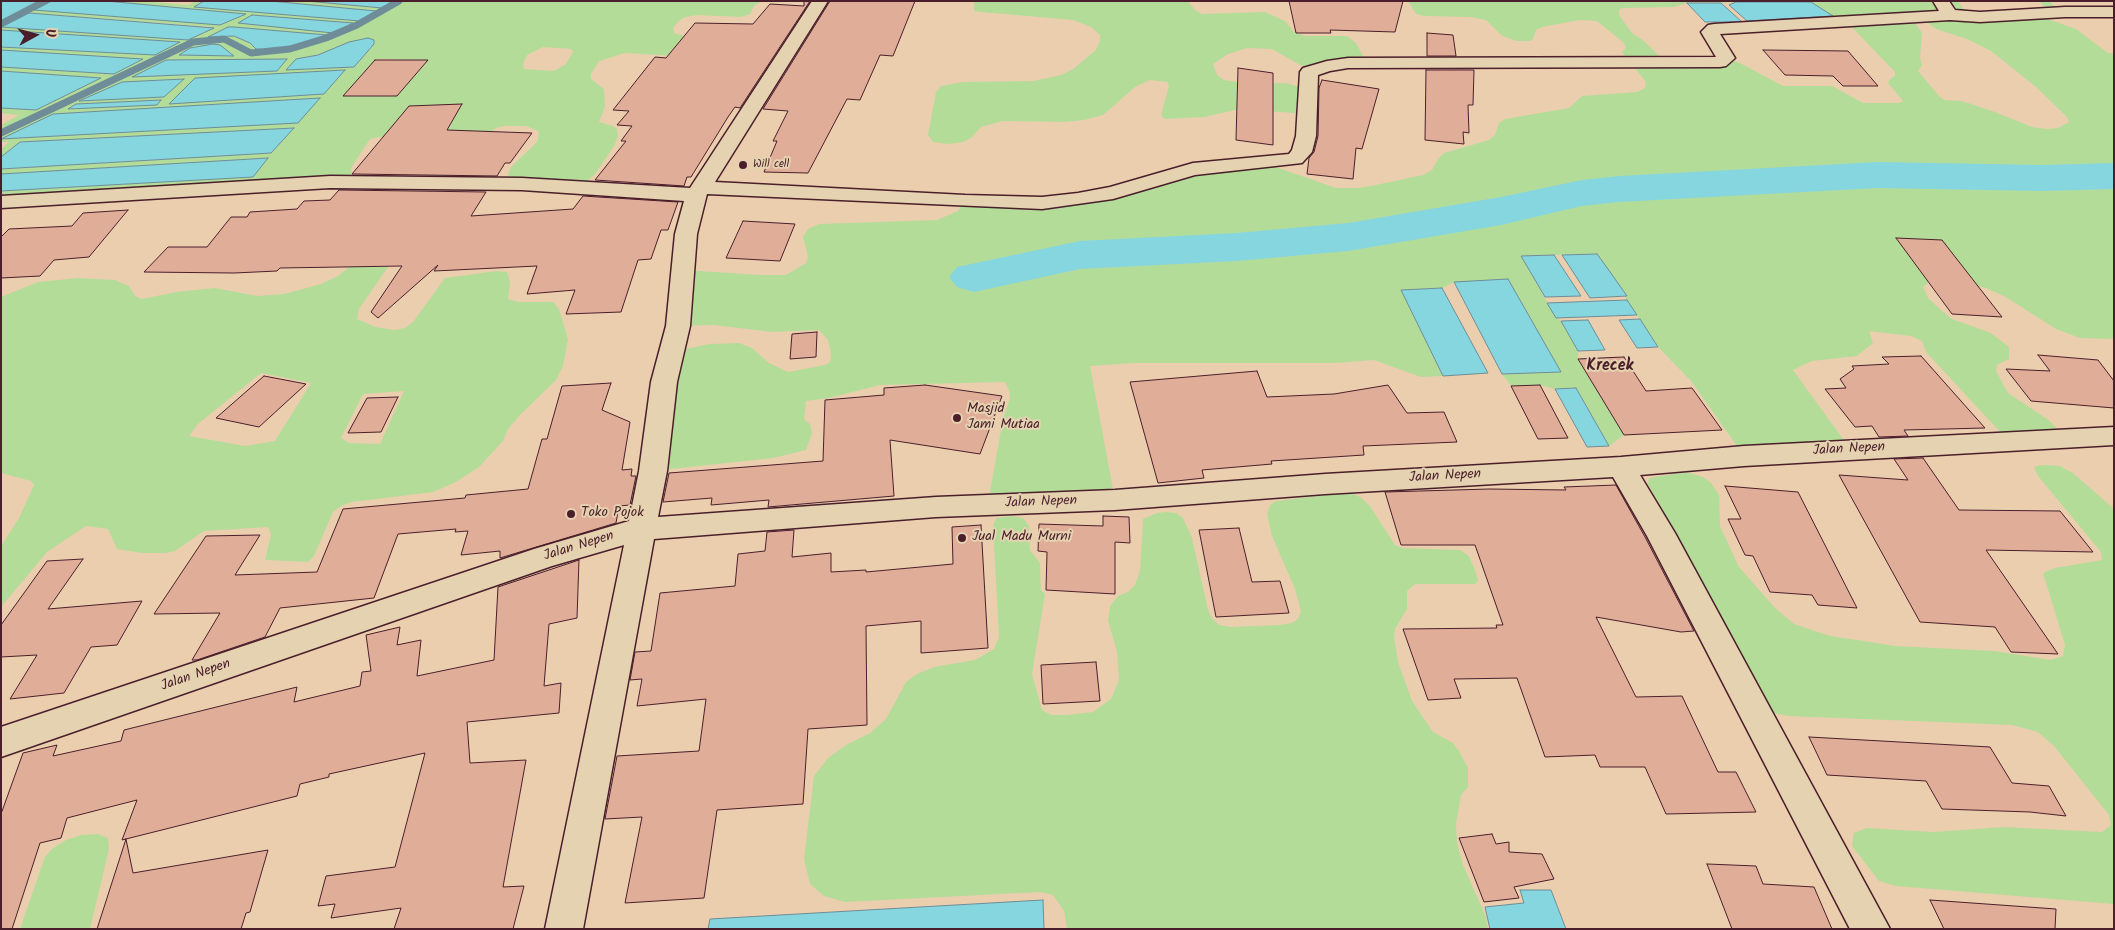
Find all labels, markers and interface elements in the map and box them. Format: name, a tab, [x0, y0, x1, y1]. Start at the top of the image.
north arrow	[10, 10, 60, 60]
text: U	[38, 28, 61, 39]
place label: Will cell	[753, 158, 789, 172]
marker: Will cell	[737, 159, 749, 171]
district label: Krecek	[1587, 357, 1633, 377]
place label: Masjid Jami Mutiaa	[967, 402, 1040, 434]
marker: Masjid Jami Mutiaa	[951, 412, 963, 424]
street label: Jalan Nepen	[1812, 440, 1886, 460]
street label: Jalan Nepen	[1408, 467, 1482, 487]
street label: Jalan Nepen	[1005, 493, 1077, 513]
place label: Toko Pojok	[581, 506, 644, 522]
marker: Toko Pojok	[565, 508, 577, 520]
street label: Jalan Nepen	[542, 528, 616, 566]
place label: Jual Madu Murni	[972, 530, 1071, 546]
marker: Jual Madu Murni	[956, 532, 968, 544]
street label: Jalan Nepen	[159, 656, 233, 696]

